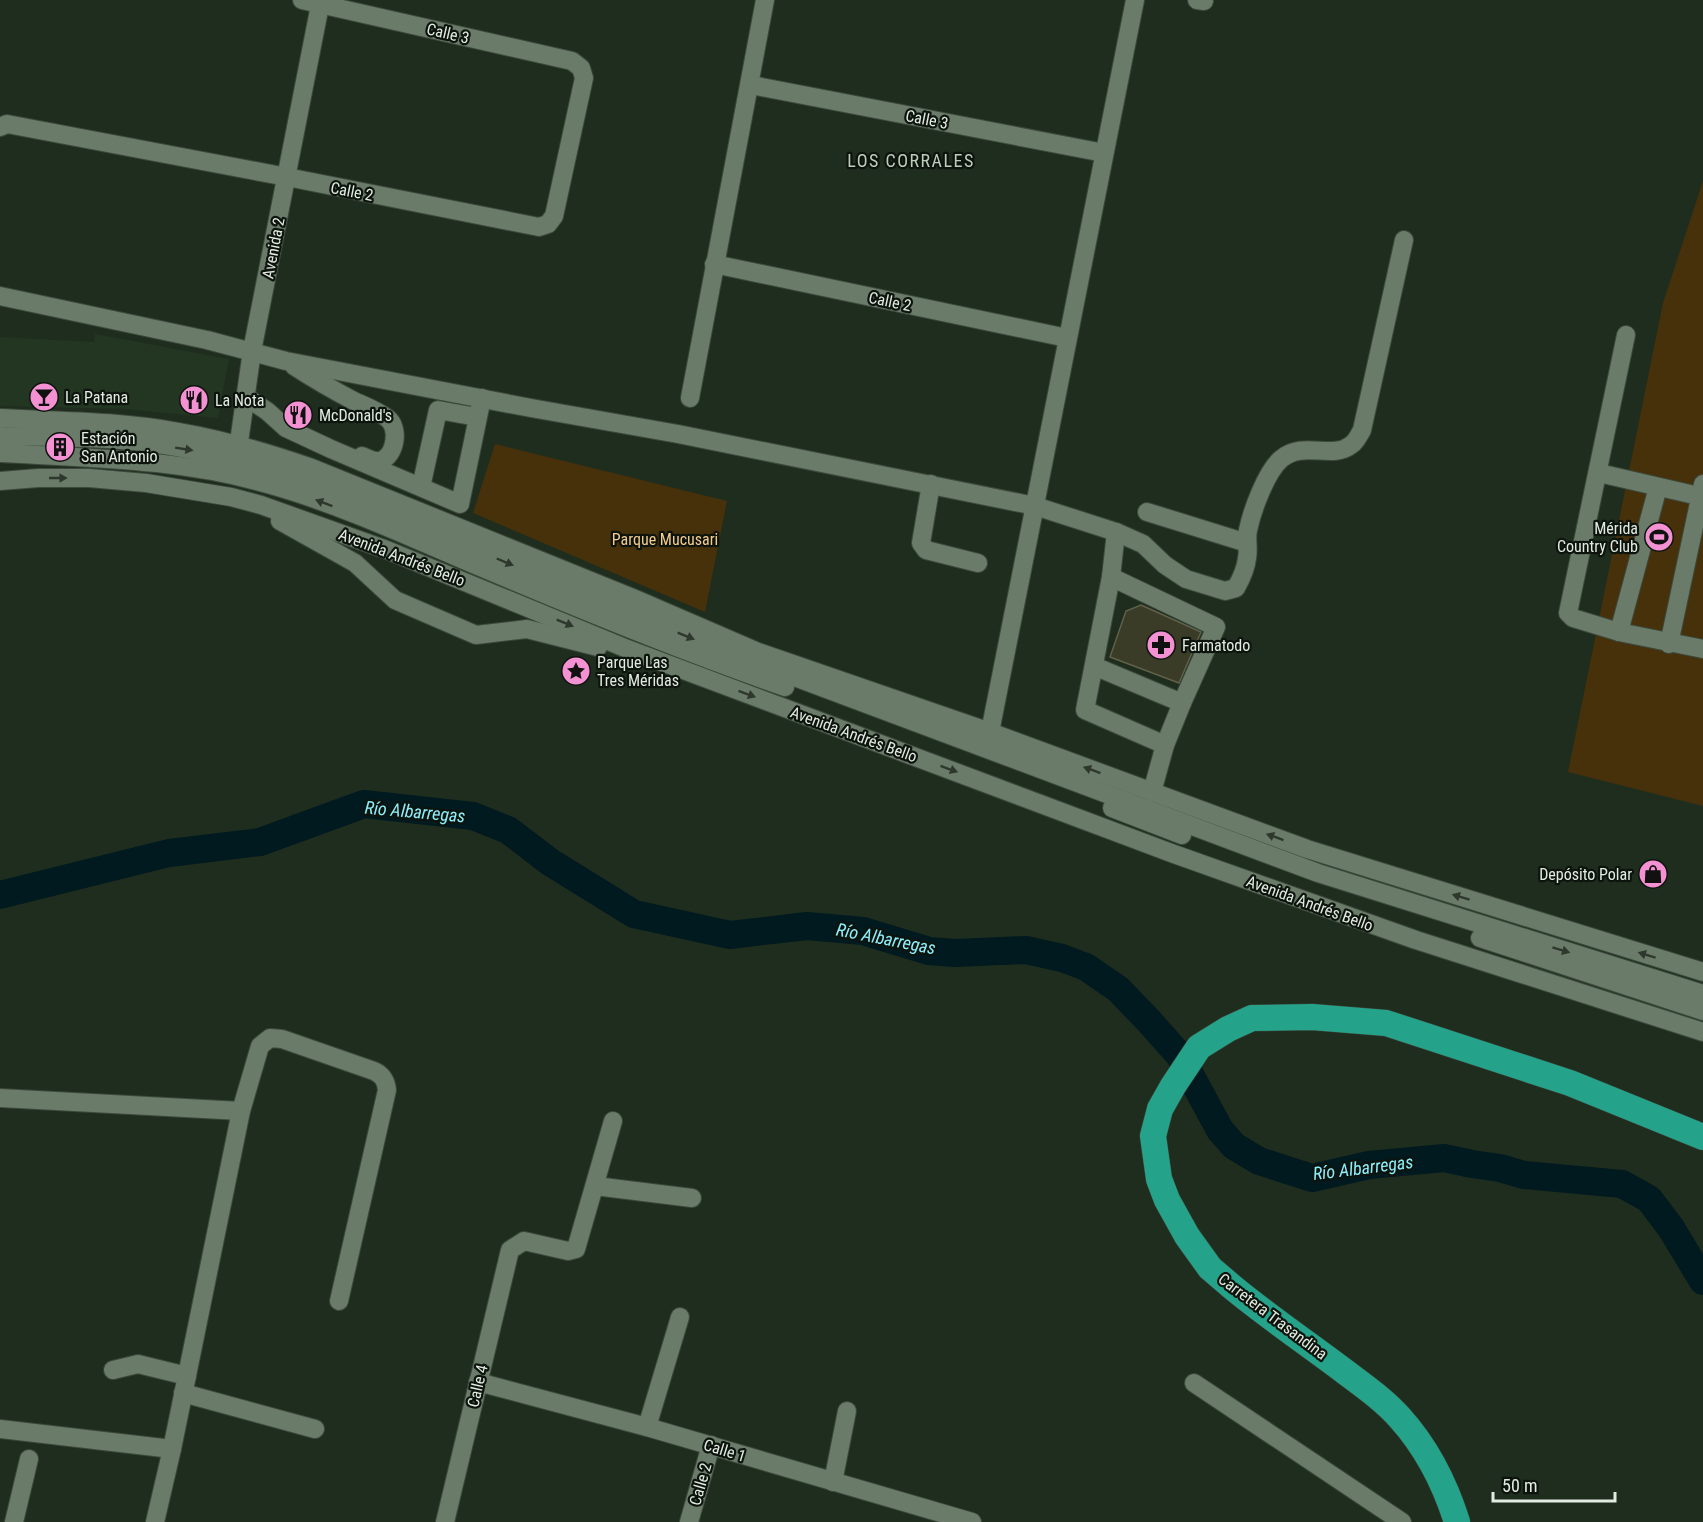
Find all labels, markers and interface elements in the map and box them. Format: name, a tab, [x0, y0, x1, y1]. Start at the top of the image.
street label: Calle 3	[425, 19, 471, 48]
street label: Calle 3	[904, 106, 950, 133]
district label: LOS CORRALES	[847, 150, 975, 171]
street label: Calle 2	[329, 178, 375, 205]
street label: Avenida 2	[258, 216, 289, 280]
street label: Calle 2	[867, 288, 913, 315]
bar icon: La Patana	[28, 381, 60, 413]
restaurant icon: La Nota	[178, 384, 210, 416]
place label: La Patana	[65, 388, 128, 407]
place label: La Nota	[215, 391, 264, 410]
restaurant icon: McDonald's	[282, 399, 314, 431]
place label: McDonald's	[319, 406, 392, 425]
place label: Estación San Antonio	[81, 429, 157, 466]
building icon: Estación San Antonio	[44, 431, 76, 463]
one-way arrow	[174, 445, 193, 454]
one-way arrow	[49, 473, 68, 483]
one-way arrow	[315, 498, 333, 508]
place label: Mérida Country Club	[1557, 519, 1638, 556]
sports icon: Mérida Country Club	[1643, 521, 1675, 553]
street label: Avenida Andrés Bello	[336, 525, 468, 590]
park label: Parque Mucusari	[612, 530, 718, 549]
one-way arrow	[497, 558, 514, 567]
one-way arrow	[556, 619, 574, 628]
pharmacy icon: Farmatodo	[1145, 629, 1177, 661]
one-way arrow	[677, 632, 695, 641]
place label: Farmatodo	[1182, 636, 1250, 655]
place label: Parque Las Tres Méridas	[597, 653, 679, 690]
place icon: Parque Las Tres Méridas	[560, 655, 592, 687]
one-way arrow	[738, 689, 756, 699]
street label: Avenida Andrés Bello	[788, 703, 920, 766]
one-way arrow	[940, 764, 958, 774]
one-way arrow	[1083, 764, 1101, 774]
water label: Río Albarregas	[364, 797, 466, 826]
one-way arrow	[1266, 832, 1284, 842]
shop icon: Depósito Polar	[1637, 858, 1669, 890]
place label: Depósito Polar	[1539, 865, 1632, 884]
street label: Avenida Andrés Bello	[1244, 872, 1376, 935]
one-way arrow	[1452, 892, 1470, 901]
water label: Río Albarregas	[835, 919, 938, 958]
one-way arrow	[1552, 946, 1570, 955]
one-way arrow	[1638, 949, 1656, 959]
water label: Río Albarregas	[1312, 1151, 1414, 1184]
street label: Carretera Trasandina	[1215, 1269, 1331, 1364]
street label: Calle 4	[463, 1363, 492, 1409]
street label: Calle 1	[701, 1435, 748, 1466]
street label: Calle 2	[685, 1461, 716, 1507]
scale bar	[1493, 1465, 1614, 1503]
text: 50 m	[1502, 1475, 1537, 1496]

